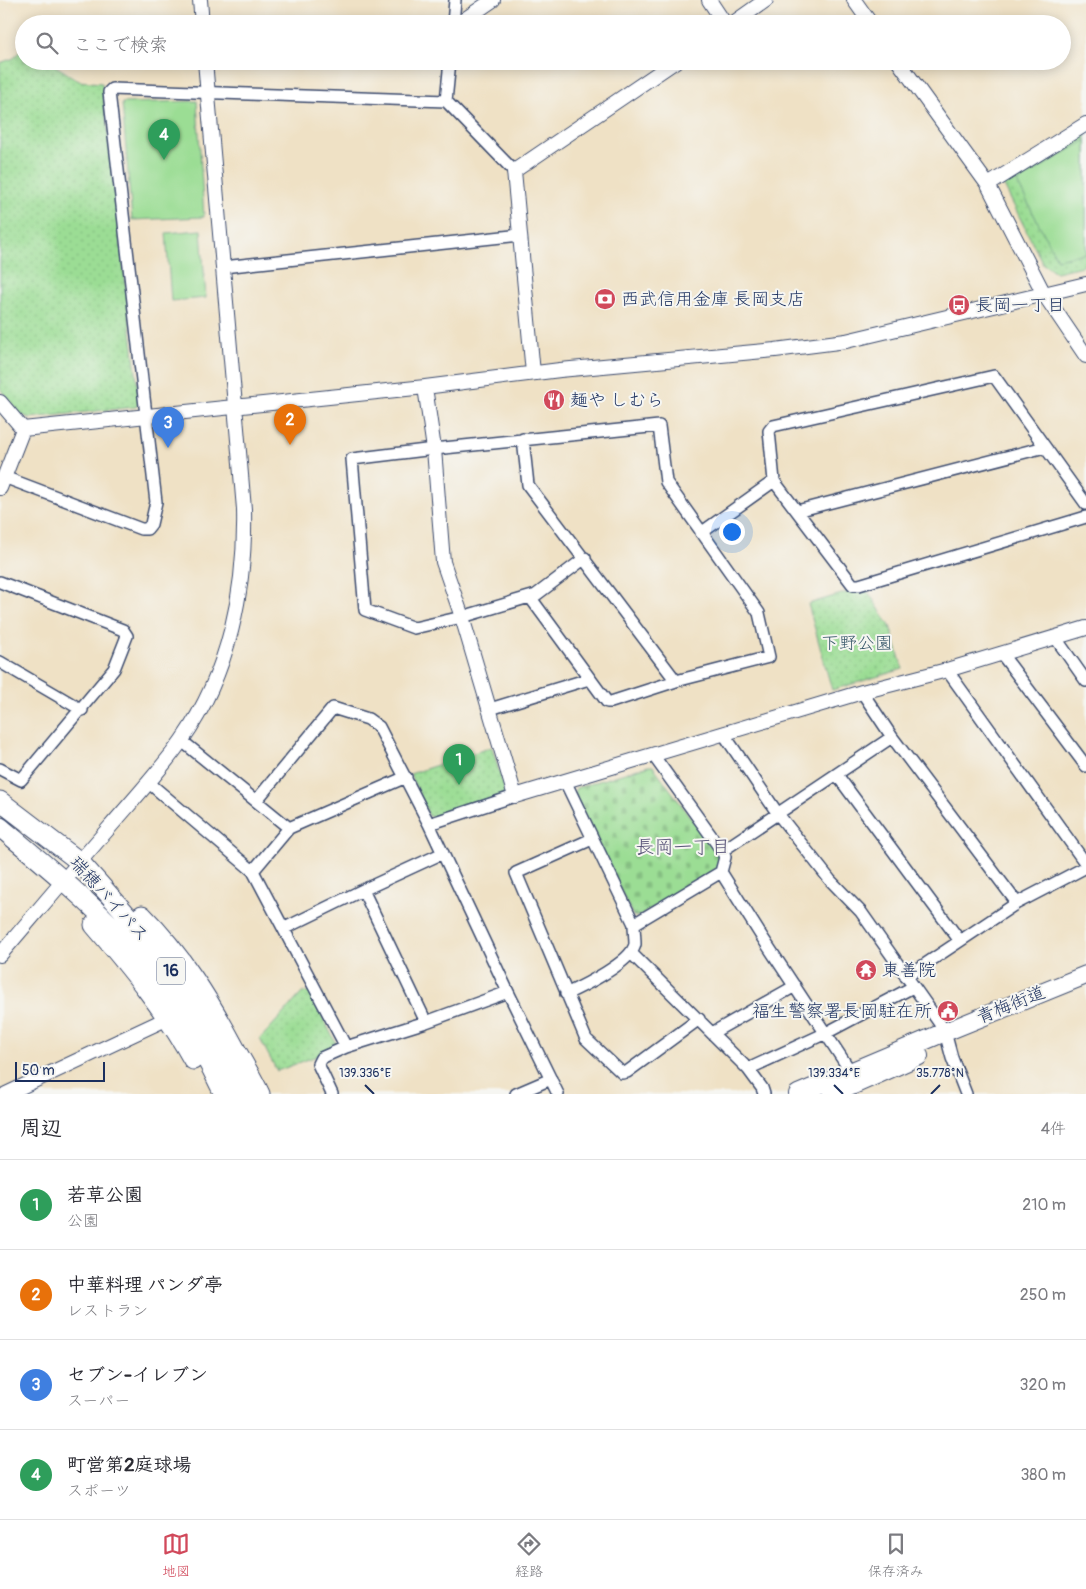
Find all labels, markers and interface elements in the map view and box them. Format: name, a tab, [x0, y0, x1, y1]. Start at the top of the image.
search box	[15, 15, 1071, 70]
icon: search	[33, 29, 61, 57]
text: ここで検索	[73, 33, 168, 57]
pin: 4	[148, 119, 180, 160]
bank icon: 西武信用金庫 長岡支店	[593, 287, 617, 311]
place label: 西武信用金庫 長岡支店	[621, 288, 805, 311]
bus stop icon: 長岡一丁目	[947, 293, 971, 317]
place label: 長岡一丁目	[975, 294, 1065, 317]
restaurant icon: 麺や しむら	[542, 388, 566, 412]
place label: 麺や しむら	[570, 389, 664, 412]
pin: 2	[274, 404, 306, 445]
pin: 3	[152, 407, 184, 448]
your location	[719, 519, 745, 545]
park label: 下野公園	[821, 632, 893, 655]
pin: 1	[443, 744, 475, 785]
district label: 長岡一丁目	[635, 835, 731, 859]
street label: 瑞穂バイパス	[64, 851, 154, 947]
road number: 16	[157, 958, 185, 984]
temple icon: 東善院	[854, 958, 878, 982]
place label: 東善院	[882, 959, 936, 982]
street label: 青梅街道	[973, 981, 1049, 1029]
public building icon: 福生警察署長岡駐在所	[936, 999, 960, 1023]
place label: 福生警察署長岡駐在所	[752, 1000, 932, 1023]
scale bar	[15, 1059, 105, 1082]
text: 50 m	[22, 1062, 55, 1079]
text: 139.336°E	[339, 1066, 391, 1081]
text: 139.334°E	[808, 1066, 860, 1081]
text: 35.778°N	[916, 1066, 964, 1081]
text: 周辺	[20, 1115, 62, 1142]
text: 4件	[1041, 1119, 1066, 1139]
text: 若草公園	[67, 1183, 143, 1207]
text: 1	[33, 1195, 39, 1215]
text: 210 m	[1022, 1195, 1066, 1215]
text: 公園	[67, 1211, 99, 1231]
text: 中華料理 パンダ亭	[67, 1273, 223, 1297]
text: 2	[32, 1285, 40, 1305]
text: 250 m	[1020, 1285, 1066, 1305]
text: レストラン	[67, 1301, 148, 1321]
text: セブン-イレブン	[67, 1363, 208, 1387]
text: 3	[32, 1375, 40, 1395]
text: 320 m	[1020, 1375, 1066, 1395]
text: スーパー	[67, 1391, 130, 1411]
text: 町営第2庭球場	[67, 1453, 192, 1477]
text: 4	[31, 1465, 41, 1485]
text: 380 m	[1020, 1465, 1066, 1485]
text: スポーツ	[67, 1481, 131, 1501]
tab: 地図	[162, 1530, 190, 1580]
tab: 経路	[515, 1530, 543, 1580]
tab: 保存済み	[868, 1530, 924, 1580]

